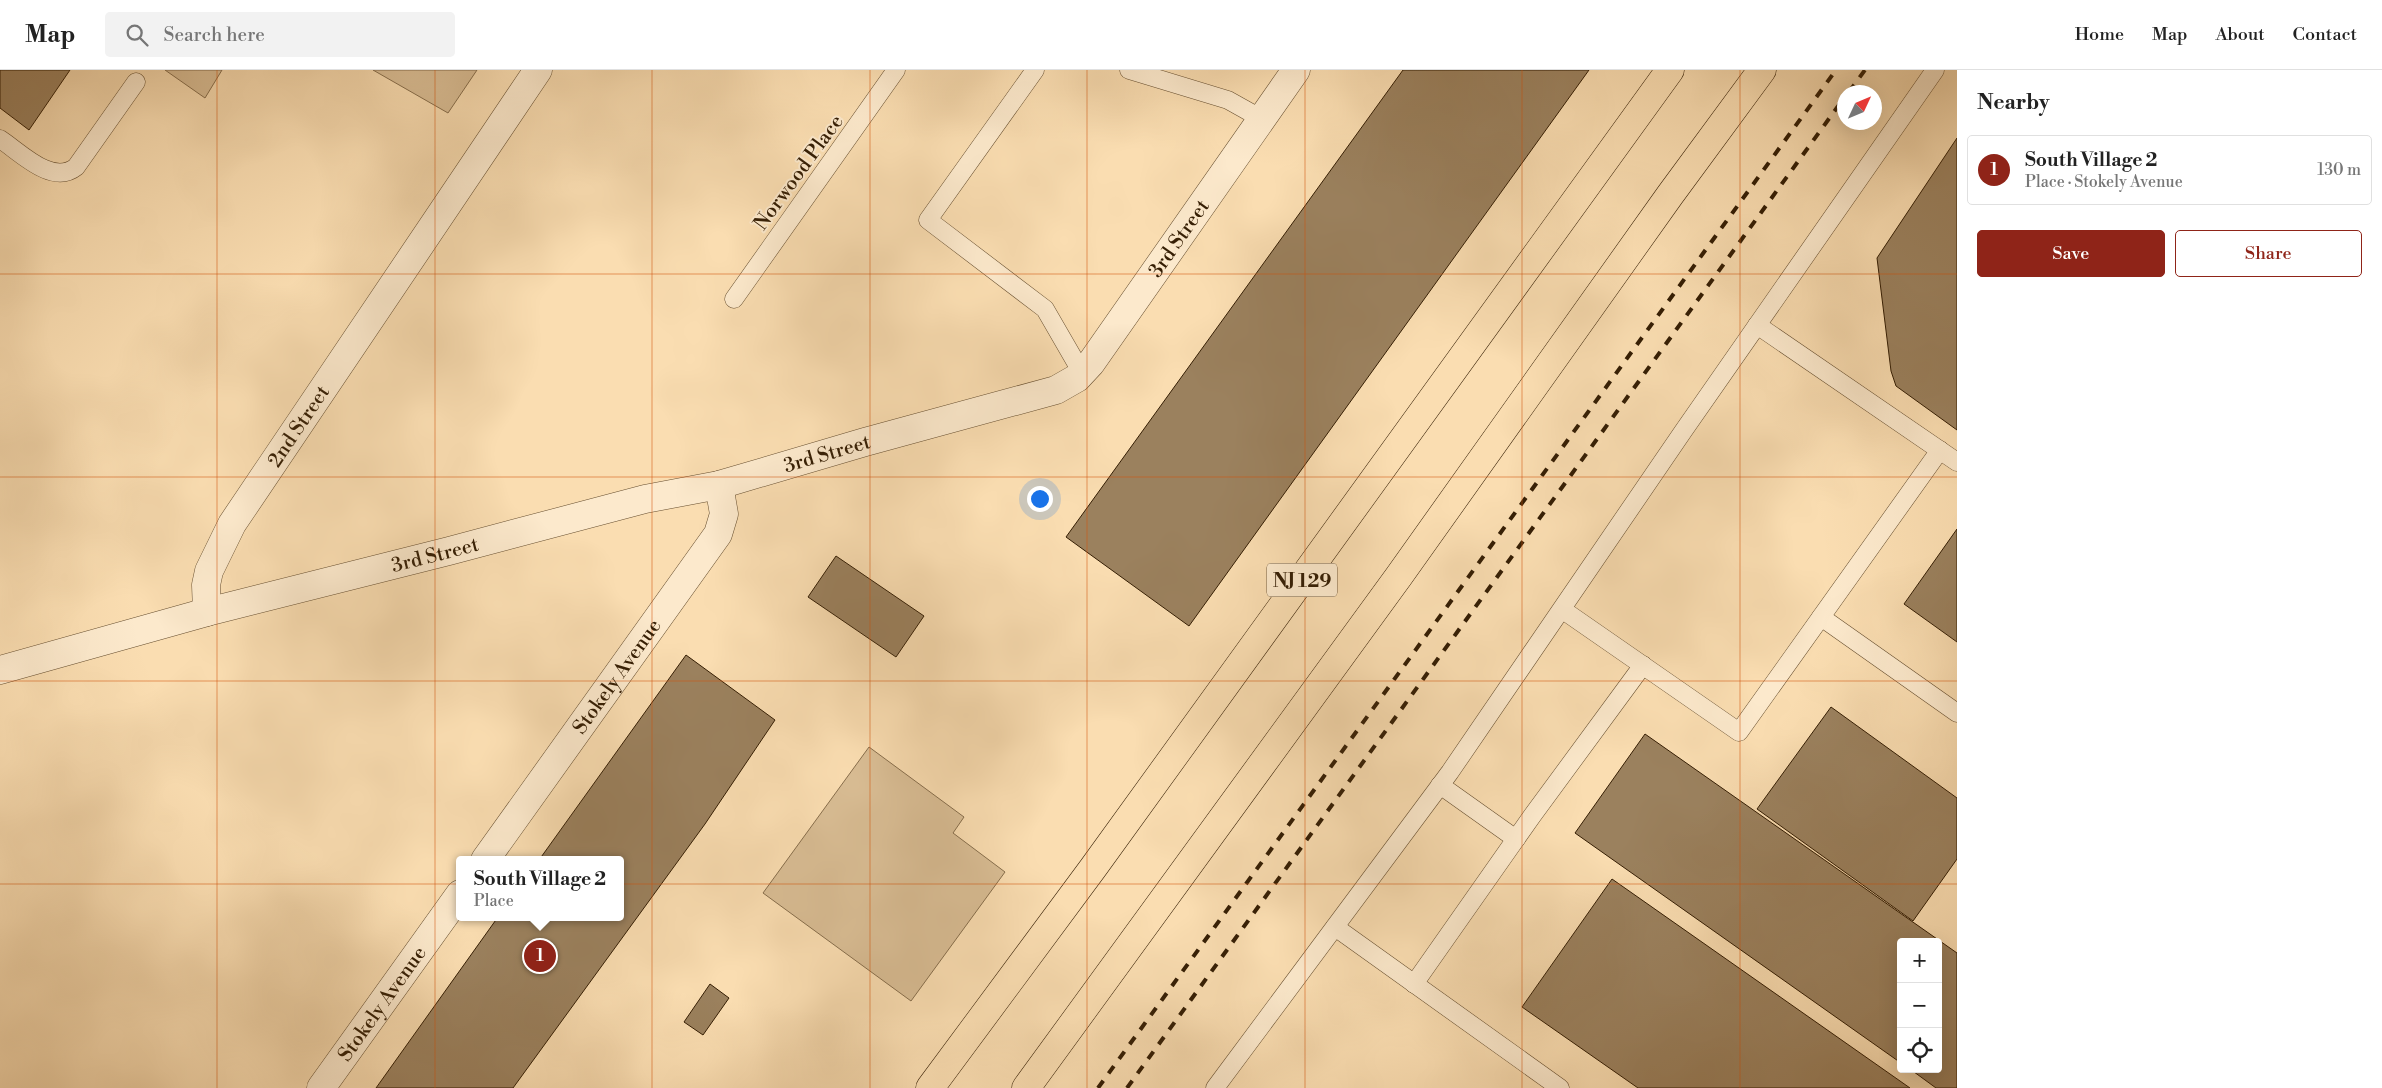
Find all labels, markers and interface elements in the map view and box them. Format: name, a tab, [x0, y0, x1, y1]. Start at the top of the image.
search box	[105, 12, 455, 57]
text: Map	[25, 20, 75, 50]
icon: search	[123, 21, 151, 49]
text: Search here	[163, 23, 265, 47]
text: Home	[2075, 23, 2124, 46]
text: Map	[2152, 23, 2188, 46]
text: About	[2216, 23, 2265, 46]
text: Contact	[2293, 23, 2357, 46]
north arrow	[1837, 85, 1882, 130]
text: Nearby	[1977, 90, 2050, 116]
street label: Norwood Place	[749, 110, 850, 236]
text: South Village 2	[2025, 148, 2157, 172]
text: 1	[1990, 160, 1998, 180]
text: 130 m	[2317, 160, 2361, 180]
text: Place · Stokely Avenue	[2025, 172, 2183, 192]
street label: 3rd Street	[1144, 195, 1216, 283]
button: Save	[1977, 230, 2165, 277]
button: Share	[2175, 230, 2362, 277]
street label: 2nd Street	[263, 381, 336, 472]
street label: 3rd Street	[781, 430, 873, 479]
your location	[1027, 486, 1053, 512]
street label: 3rd Street	[389, 533, 482, 579]
road number: NJ 129	[1267, 564, 1337, 596]
street label: Stokely Avenue	[568, 615, 667, 740]
popup	[456, 856, 624, 921]
text: South Village 2	[474, 867, 606, 891]
text: Place	[474, 891, 514, 911]
pin: 1	[524, 937, 556, 975]
map controls	[1897, 938, 1942, 1073]
button: +	[1897, 938, 1942, 983]
street label: Stokely Avenue	[333, 942, 432, 1067]
button: −	[1897, 983, 1942, 1028]
button: locate	[1897, 1028, 1942, 1073]

